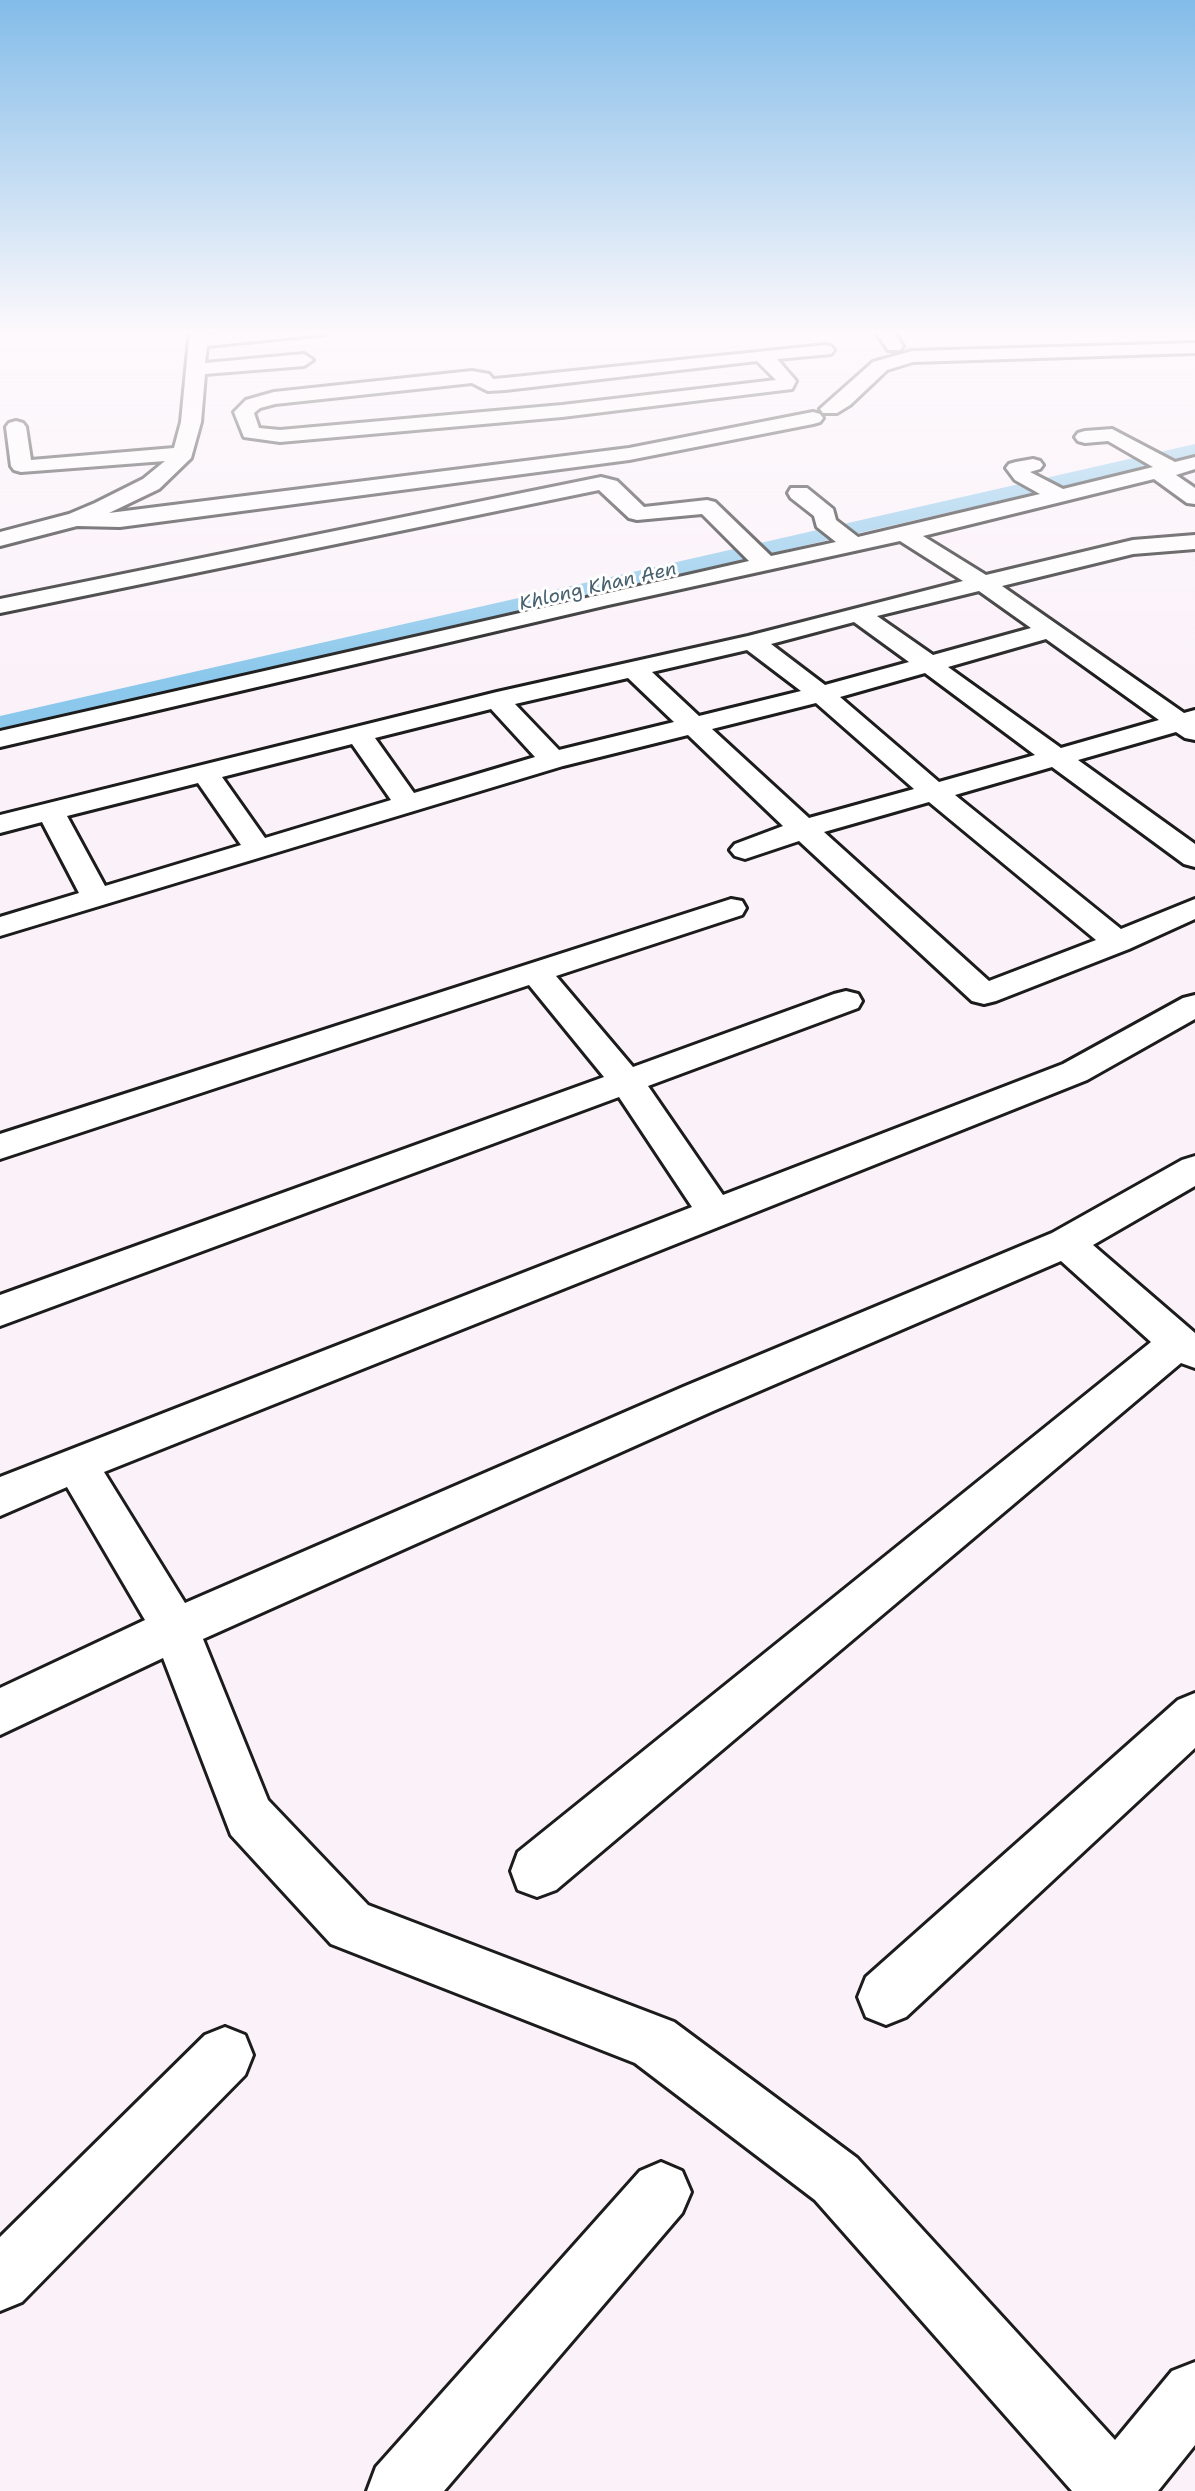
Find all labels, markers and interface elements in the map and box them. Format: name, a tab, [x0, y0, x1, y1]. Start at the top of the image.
water label: Khlong Khan Aen	[517, 558, 679, 616]

